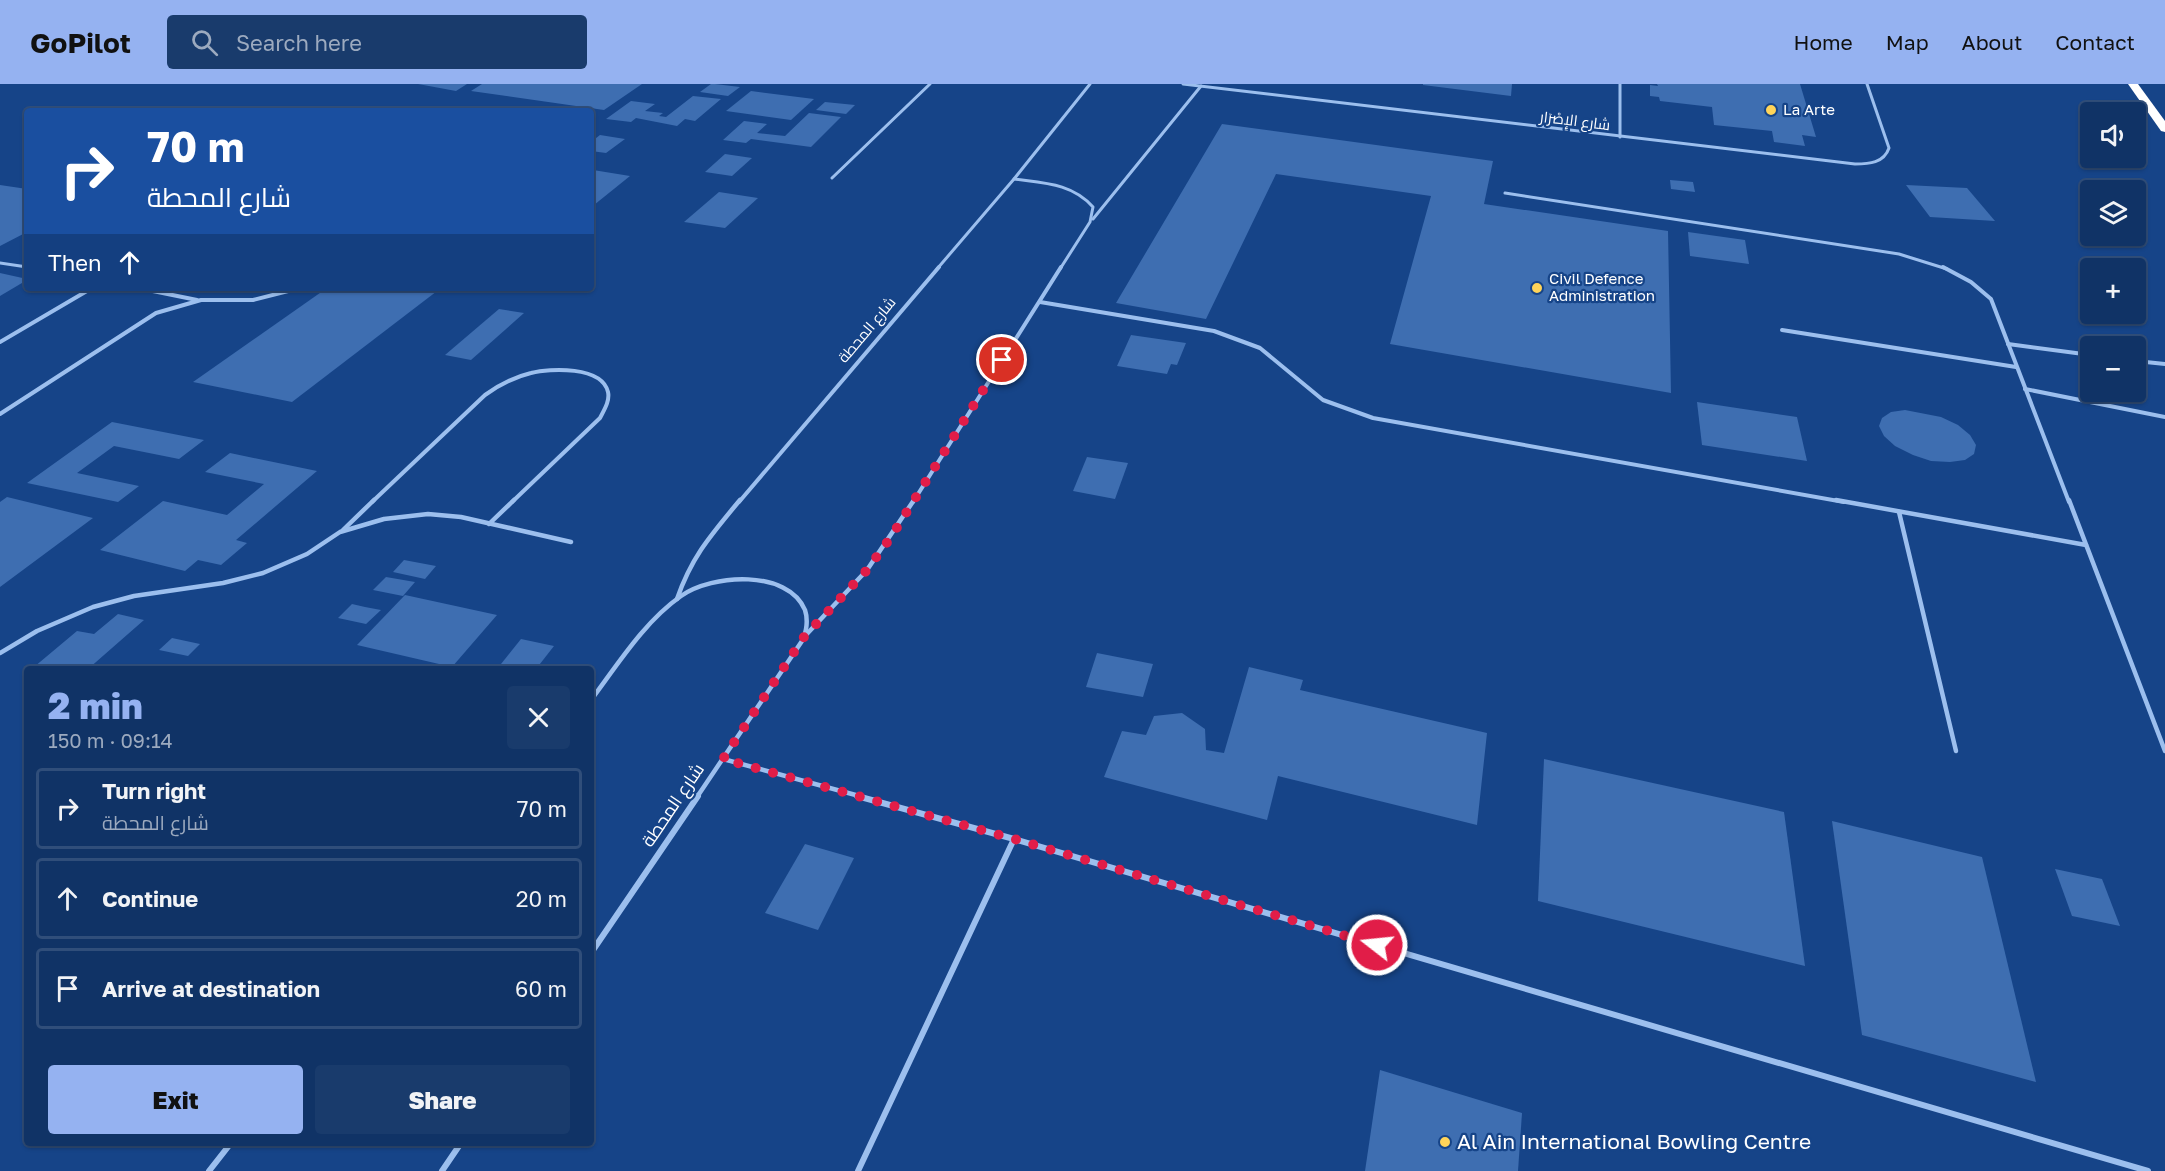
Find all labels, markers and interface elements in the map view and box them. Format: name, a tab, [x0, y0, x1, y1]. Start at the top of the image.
search box	[167, 15, 587, 69]
text: GoPilot	[30, 26, 131, 59]
icon: search	[188, 26, 221, 59]
text: Search here	[236, 29, 362, 56]
text: Home	[1793, 29, 1853, 55]
text: Map	[1886, 29, 1929, 55]
text: About	[1962, 29, 2022, 55]
text: Contact	[2055, 29, 2135, 55]
place label: La Arte	[1783, 100, 1835, 118]
map controls	[2080, 102, 2146, 402]
button: sound	[2080, 102, 2146, 168]
marker: La Arte	[1764, 103, 1778, 117]
street label: شارع الإِصْرَار	[1538, 107, 1611, 136]
text: 70 m	[147, 121, 244, 171]
icon: right	[48, 132, 126, 210]
button: layers	[2080, 180, 2146, 246]
text: شارع المحطة	[147, 181, 291, 213]
icon: ahead	[113, 246, 146, 279]
text: Then	[48, 249, 101, 276]
button: +	[2080, 258, 2146, 324]
place label: Civil Defence Administration	[1549, 269, 1655, 304]
marker: Civil Defence Administration	[1530, 281, 1544, 295]
street label: شارع المحطة	[834, 293, 901, 368]
pin	[976, 334, 1027, 385]
button: −	[2080, 336, 2146, 402]
icon: arrive	[985, 343, 1018, 376]
text: 2 min	[48, 684, 143, 727]
button: close	[507, 686, 570, 749]
text: 150 m · 09:14	[48, 728, 173, 752]
street label: شارع المحطة	[636, 758, 710, 852]
text: Turn right	[102, 777, 206, 804]
icon: right	[51, 792, 84, 825]
text: 70 m	[517, 795, 567, 822]
text: شارع المحطة	[102, 810, 209, 834]
icon: ahead	[51, 882, 84, 915]
text: Continue	[102, 885, 198, 912]
text: 20 m	[516, 885, 567, 912]
position arrow	[1345, 913, 1409, 977]
icon: arrive	[51, 972, 84, 1005]
text: Arrive at destination	[102, 975, 320, 1002]
text: 60 m	[515, 975, 567, 1002]
button: Exit	[48, 1065, 303, 1134]
button: Share	[315, 1065, 570, 1134]
place label: Al Ain International Bowling Centre	[1457, 1128, 1811, 1154]
marker: Al Ain International Bowling Centre	[1438, 1135, 1452, 1149]

